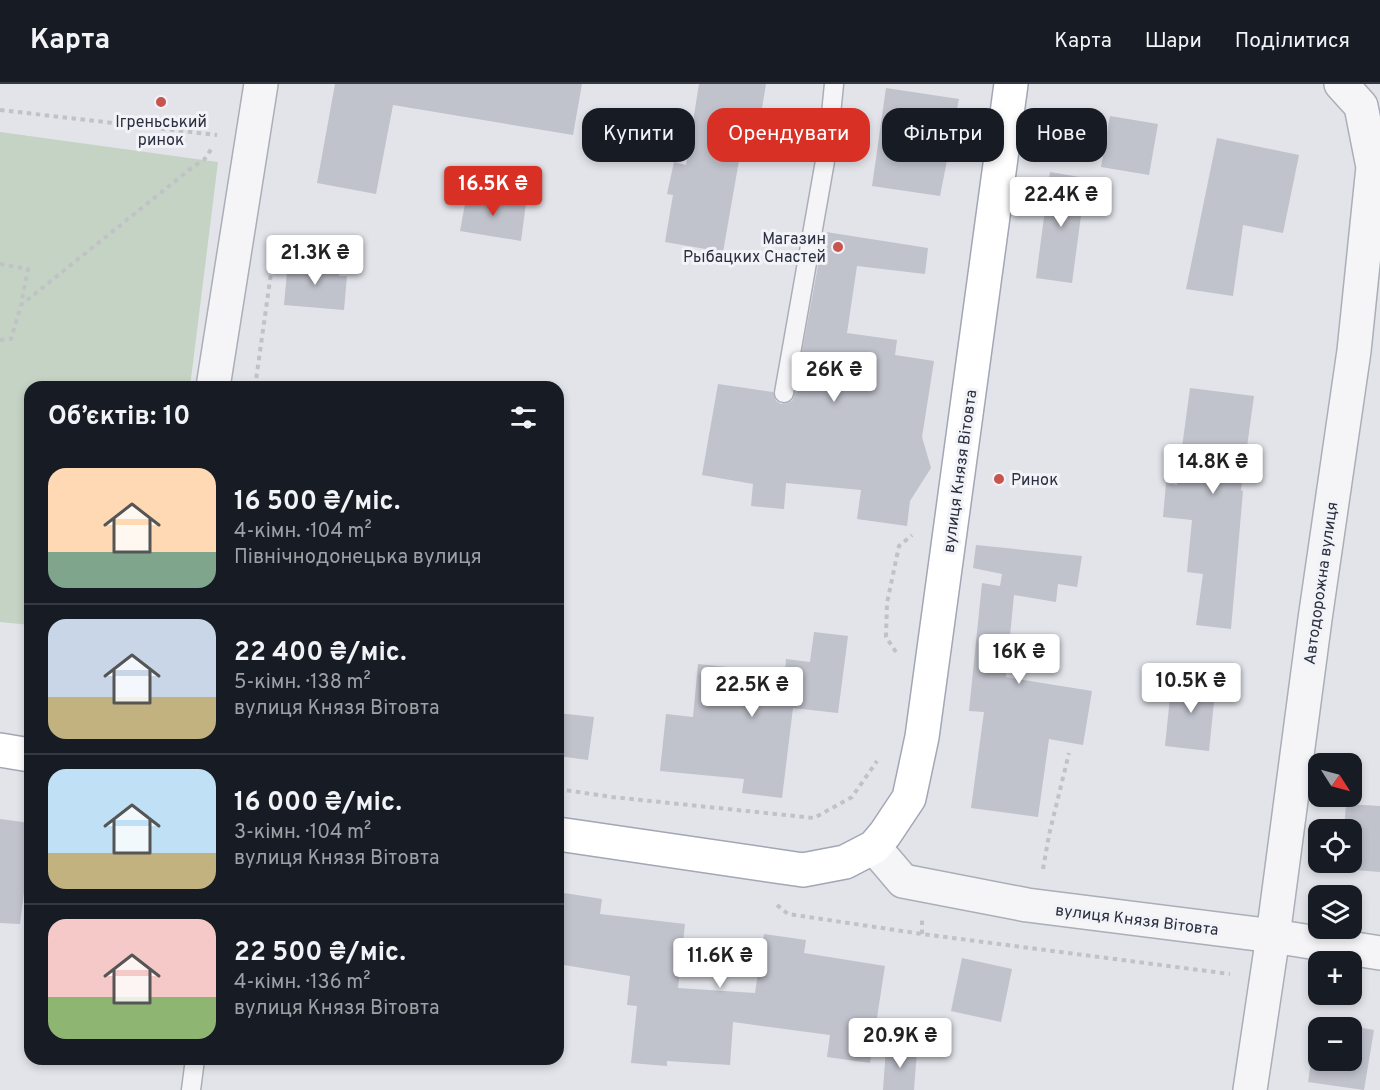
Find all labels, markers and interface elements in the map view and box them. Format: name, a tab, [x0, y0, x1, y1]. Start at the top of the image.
text: Карта	[30, 23, 110, 59]
text: Карта	[1054, 28, 1112, 55]
text: Шари	[1145, 28, 1202, 55]
text: Поділитися	[1235, 28, 1350, 55]
marker: Ігреньський ринок	[154, 95, 168, 109]
chip: Купити	[582, 108, 695, 162]
chip: Орендувати	[707, 108, 870, 162]
chip: Фільтри	[882, 108, 1004, 162]
chip: Нове	[1016, 108, 1107, 162]
place label: Ігреньський ринок	[115, 113, 207, 151]
pin: 16.5K ₴	[438, 166, 548, 217]
text: 16.5K ₴	[458, 172, 528, 198]
pin: 22.4K ₴	[1006, 177, 1116, 228]
text: 22.4K ₴	[1024, 183, 1098, 209]
place label: Магазин Рыбацких Снастей	[683, 230, 826, 268]
pin: 21.3K ₴	[260, 235, 370, 286]
marker: Магазин Рыбацких Снастей	[831, 240, 845, 254]
text: 21.3K ₴	[280, 241, 350, 267]
pin: 26K ₴	[792, 352, 876, 403]
text: 26K ₴	[806, 358, 862, 384]
street label: вулиця Князя Вітовта	[940, 388, 982, 554]
text: Об’єктів: 10	[48, 401, 190, 434]
icon: filters	[507, 401, 540, 434]
pin: 14.8K ₴	[1158, 444, 1268, 495]
text: 14.8K ₴	[1178, 450, 1248, 476]
place label: Ринок	[1011, 471, 1058, 491]
marker: Ринок	[992, 472, 1006, 486]
text: 16 500 ₴/міс.	[234, 486, 400, 519]
icon: home	[96, 492, 168, 564]
street label: Автодорожна вулиця	[1301, 501, 1343, 666]
text: 4-кімн. · 104 m²	[234, 519, 372, 545]
text: Північнодонецька вулиця	[234, 545, 482, 571]
pin: 16K ₴	[977, 634, 1061, 685]
text: 22 400 ₴/міс.	[234, 637, 407, 670]
text: 16K ₴	[993, 640, 1045, 666]
icon: home	[96, 643, 168, 715]
pin: 10.5K ₴	[1136, 663, 1246, 714]
pin: 22.5K ₴	[697, 667, 807, 718]
text: 10.5K ₴	[1156, 669, 1226, 695]
text: 5-кімн. · 138 m²	[234, 670, 371, 696]
text: 22.5K ₴	[715, 673, 789, 699]
text: вулиця Князя Вітовта	[234, 696, 440, 722]
north arrow	[1308, 753, 1362, 807]
map controls	[1308, 753, 1362, 1071]
text: 16 000 ₴/міс.	[234, 787, 402, 820]
icon: home	[96, 793, 168, 865]
button: locate	[1308, 819, 1362, 873]
text: 3-кімн. · 104 m²	[234, 820, 371, 846]
text: вулиця Князя Вітовта	[234, 846, 440, 872]
button: layers	[1308, 885, 1362, 939]
street label: вулиця Князя Вітовта	[1054, 901, 1220, 941]
text: 22 500 ₴/міс.	[234, 937, 406, 970]
pin: 11.6K ₴	[665, 938, 775, 989]
icon: home	[96, 943, 168, 1015]
text: 11.6K ₴	[687, 944, 753, 970]
button: +	[1308, 951, 1362, 1005]
text: 4-кімн. · 136 m²	[234, 970, 370, 996]
text: вулиця Князя Вітовта	[234, 996, 440, 1022]
button: −	[1308, 1017, 1362, 1071]
pin: 20.9K ₴	[845, 1018, 955, 1069]
text: 20.9K ₴	[863, 1024, 937, 1050]

